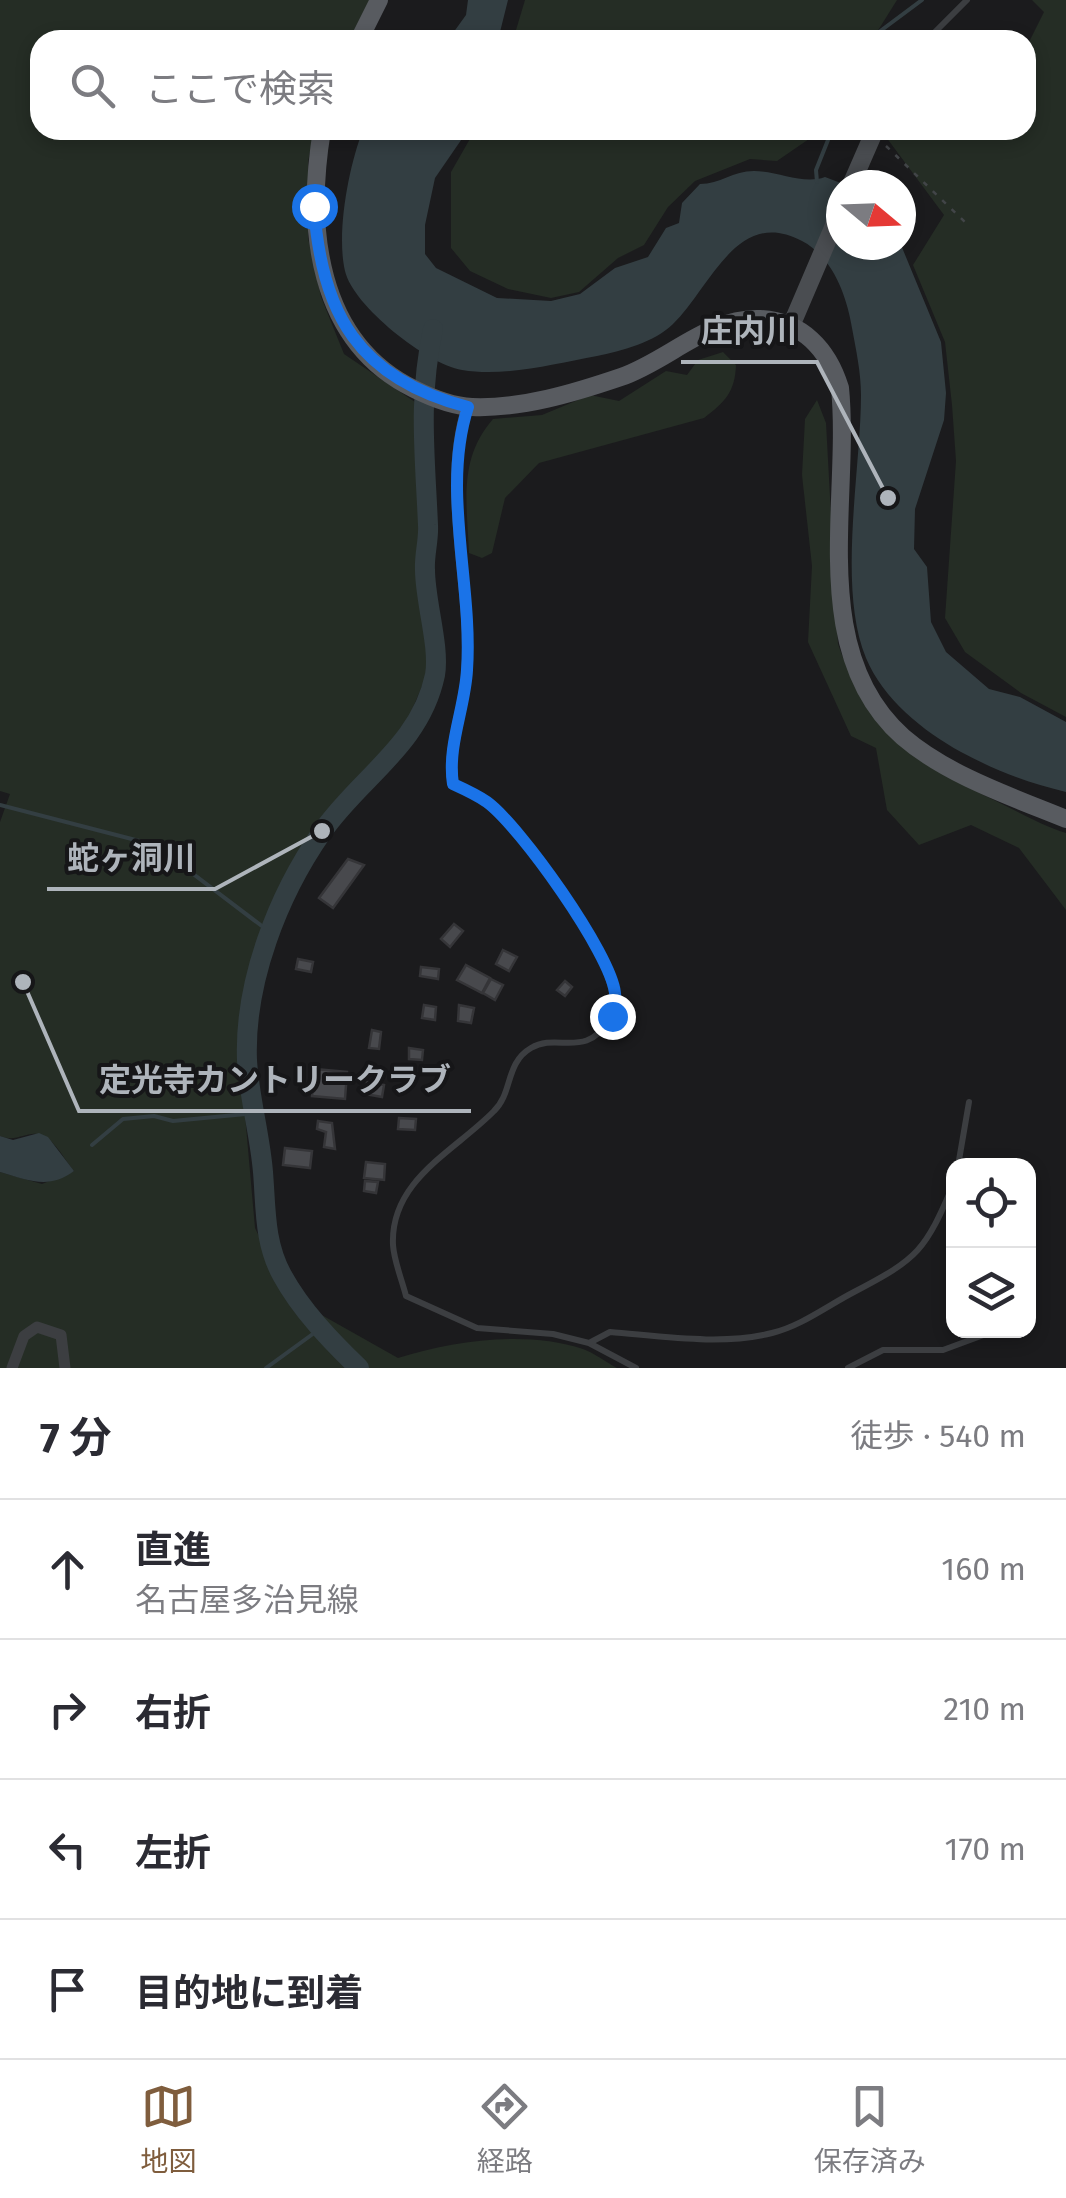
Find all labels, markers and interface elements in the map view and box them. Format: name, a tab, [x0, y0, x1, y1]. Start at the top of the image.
search box	[30, 30, 1036, 140]
icon: search	[65, 58, 120, 113]
text: ここで検索	[145, 66, 335, 112]
north arrow	[826, 170, 916, 260]
route start	[292, 184, 338, 230]
callout: 庄内川	[681, 300, 817, 362]
text: 庄内川	[701, 312, 797, 350]
callout: 蛇ヶ洞川	[47, 827, 215, 889]
text: 蛇ヶ洞川	[67, 839, 195, 877]
route end	[590, 994, 636, 1040]
callout: 定光寺カントリークラブ	[79, 1049, 471, 1111]
text: 定光寺カントリークラブ	[99, 1061, 451, 1099]
map controls	[946, 1158, 1036, 1338]
button: locate	[946, 1158, 1036, 1248]
button: layers	[946, 1248, 1036, 1338]
text: 7 分	[40, 1413, 112, 1463]
text: 徒歩 · 540 m	[851, 1417, 1026, 1455]
text: 直進	[135, 1527, 211, 1573]
icon: ahead	[40, 1542, 95, 1597]
text: 160 m	[941, 1550, 1026, 1588]
text: 名古屋多治見線	[135, 1581, 359, 1619]
icon: right	[40, 1682, 95, 1737]
text: 右折	[135, 1690, 211, 1736]
text: 210 m	[943, 1690, 1026, 1728]
icon: left	[40, 1822, 95, 1877]
text: 左折	[135, 1830, 211, 1876]
text: 170 m	[945, 1830, 1026, 1868]
icon: arrive	[40, 1962, 95, 2017]
text: 目的地に到着	[135, 1970, 363, 2016]
tab: 地図	[140, 2079, 196, 2179]
tab: 経路	[477, 2079, 533, 2179]
tab: 保存済み	[814, 2079, 926, 2179]

